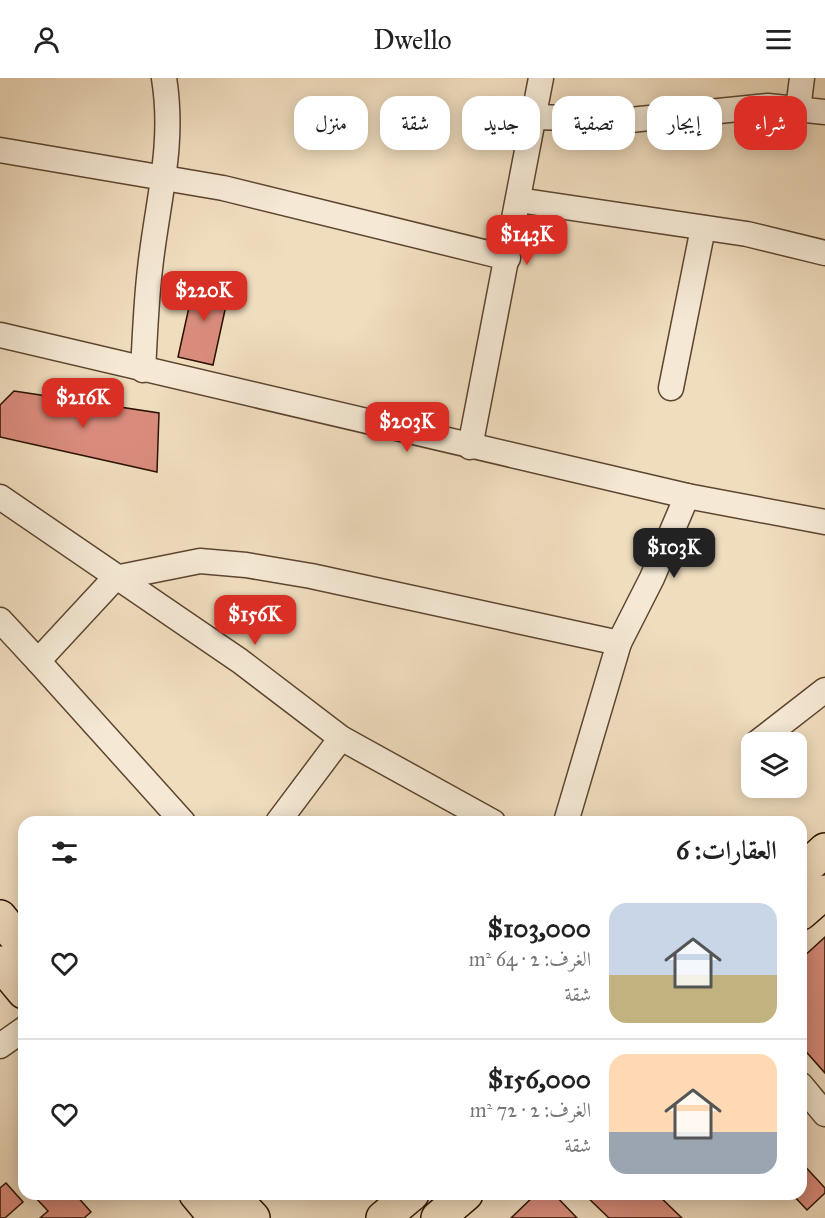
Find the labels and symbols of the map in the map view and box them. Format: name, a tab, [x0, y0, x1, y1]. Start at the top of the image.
pin: $143K	[485, 215, 569, 266]
pin: $220K	[162, 271, 246, 322]
pin: $216K	[41, 378, 125, 429]
pin: $203K	[365, 402, 449, 453]
pin: $103K	[632, 528, 716, 579]
pin: $156K	[213, 595, 297, 646]

